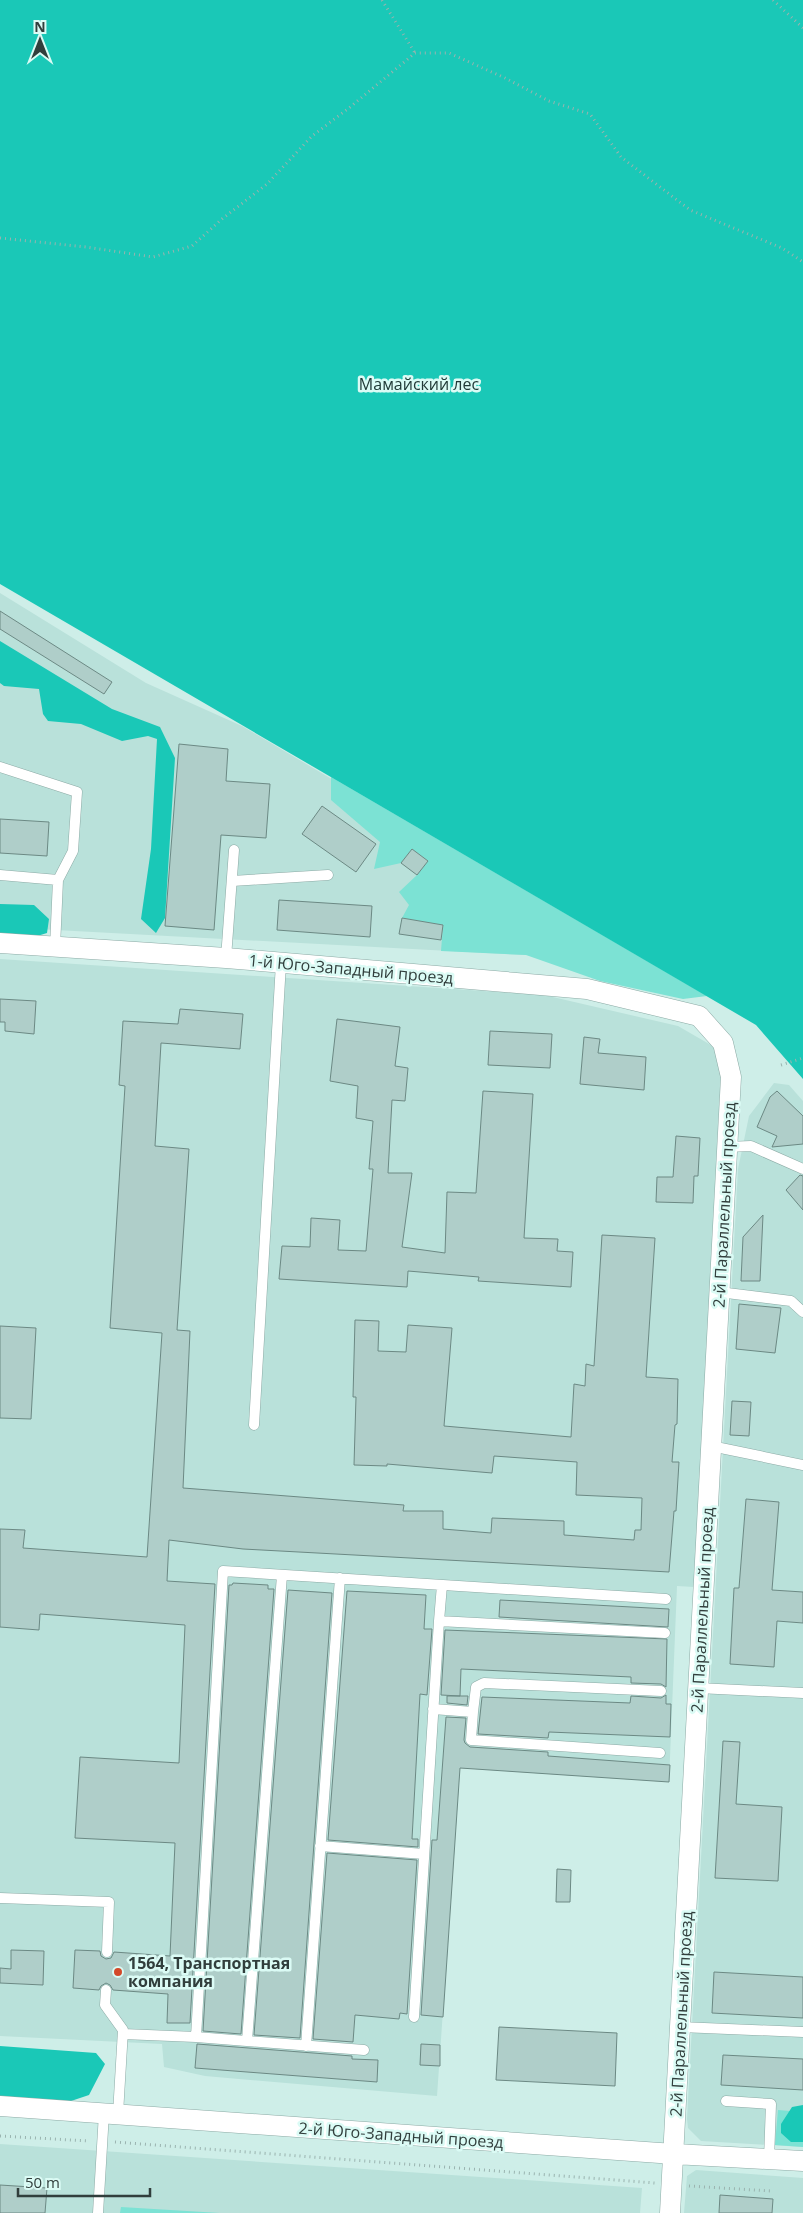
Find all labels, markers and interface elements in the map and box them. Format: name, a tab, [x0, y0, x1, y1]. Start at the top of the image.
north arrow	[15, 15, 65, 65]
text: N	[34, 17, 46, 36]
park label: Мамайский лес	[359, 373, 479, 395]
street label: 1-й Юго-Западный проезд	[248, 949, 454, 989]
street label: 2-й Параллельный проезд	[708, 1102, 740, 1308]
street label: 2-й Параллельный проезд	[686, 1507, 718, 1713]
street label: 2-й Параллельный проезд	[665, 1911, 697, 2117]
place label: 1564, Транспортная компания	[128, 1952, 290, 1992]
marker: 1564, Транспортная компания	[112, 1966, 124, 1978]
street label: 2-й Юго-Западный проезд	[298, 2117, 504, 2153]
scale bar	[18, 2166, 150, 2198]
text: 50 m	[25, 2172, 60, 2192]

